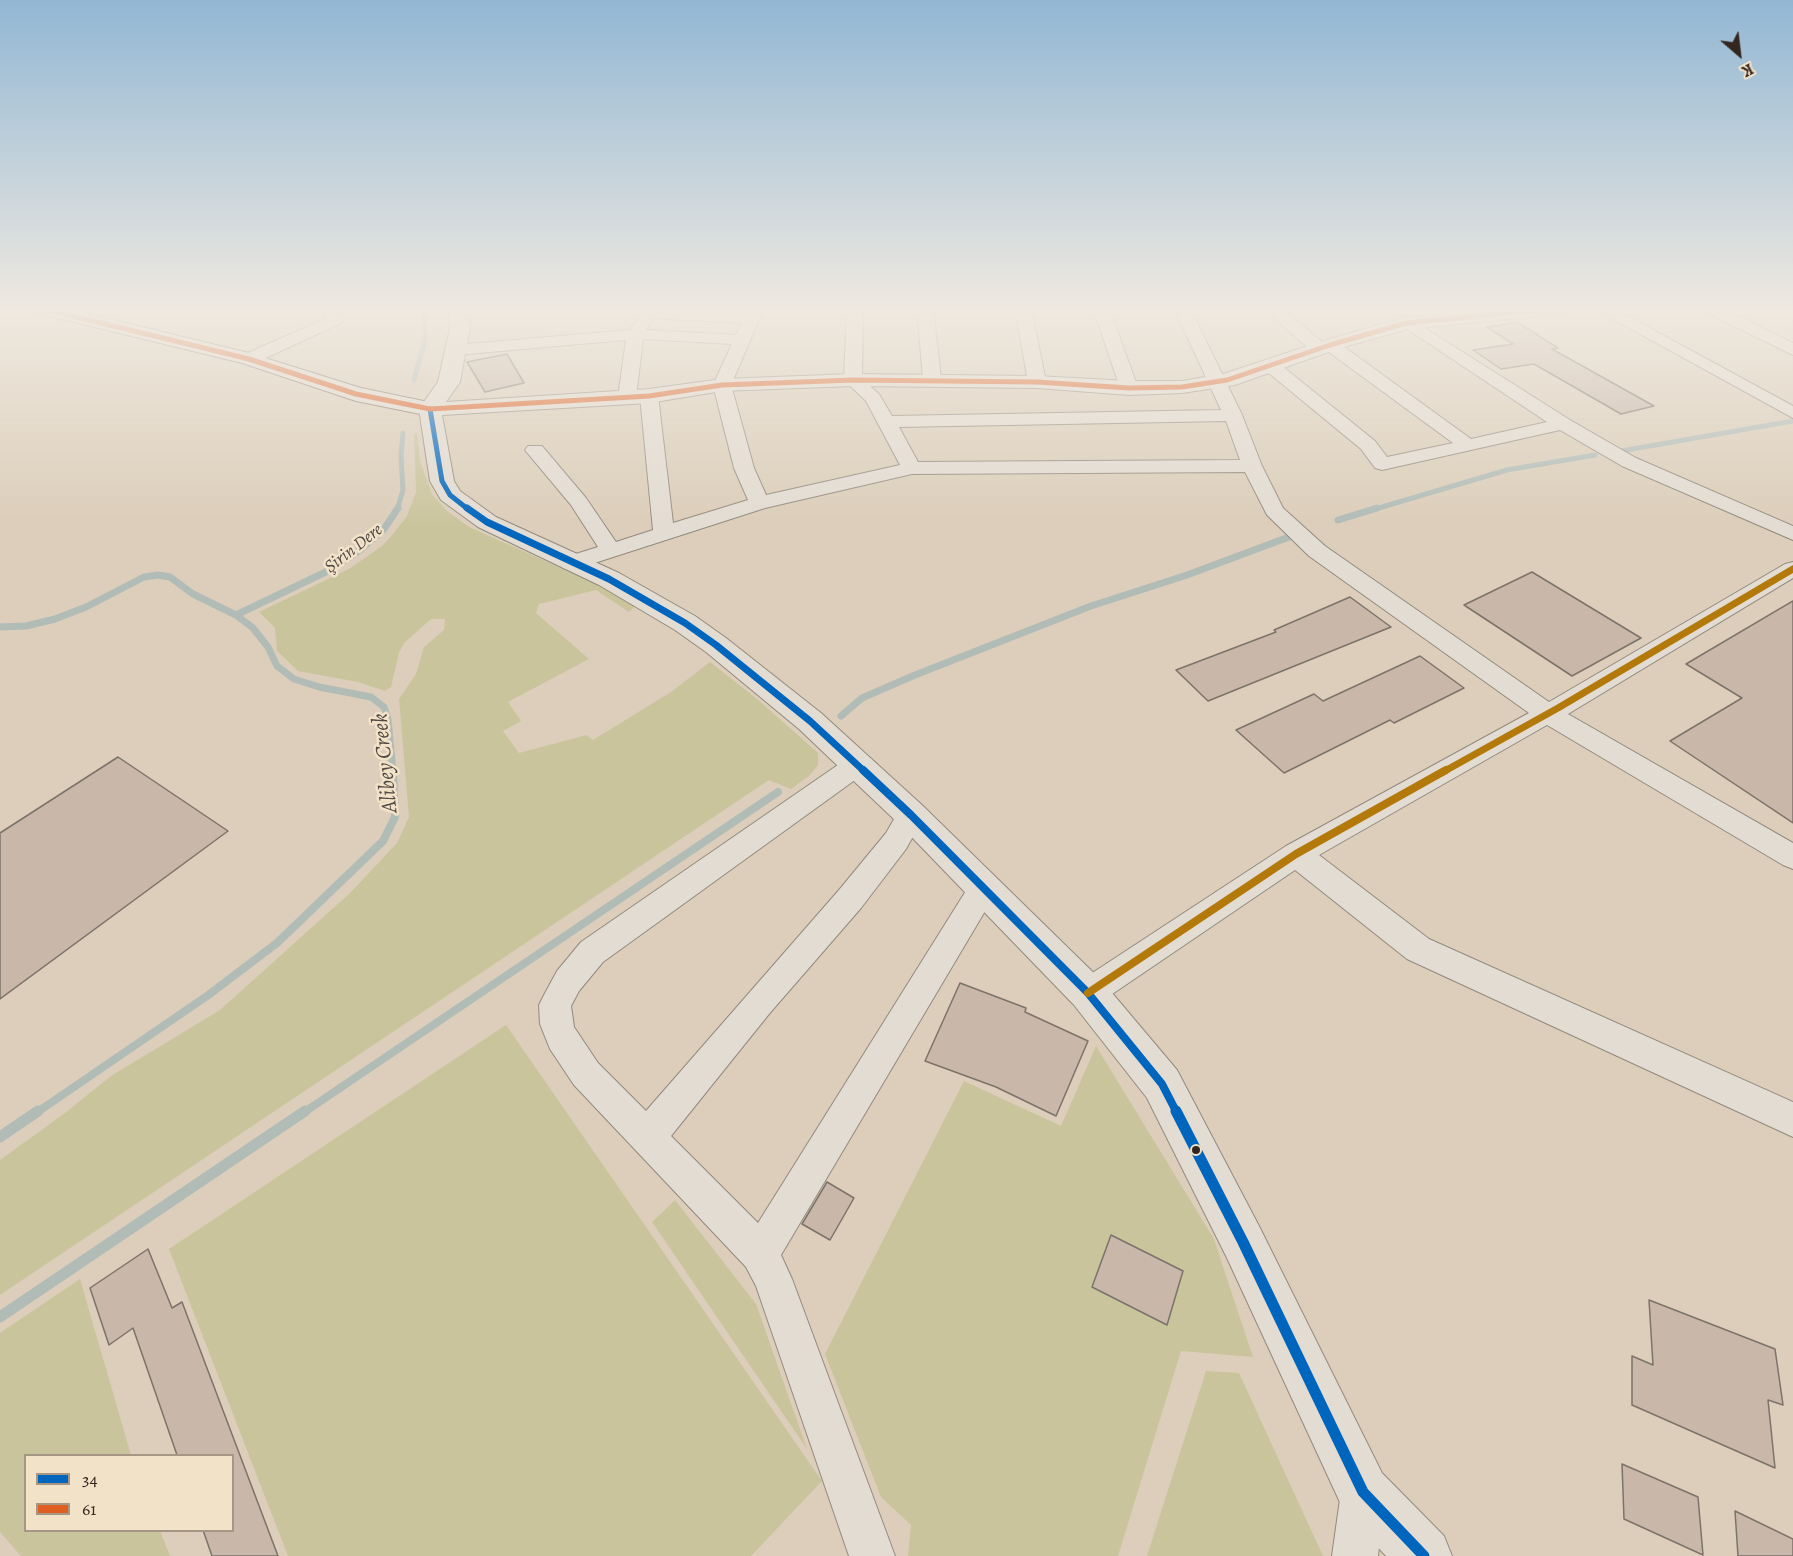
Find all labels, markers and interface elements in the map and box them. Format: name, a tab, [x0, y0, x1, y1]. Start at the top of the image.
north arrow	[1709, 24, 1769, 84]
text: K	[1738, 58, 1757, 82]
water label: Şirin Dere	[321, 520, 387, 578]
water label: Alibey Creek	[368, 712, 404, 814]
unlabelled marker	[1190, 1144, 1202, 1156]
legend	[24, 1454, 234, 1532]
text: 34	[82, 1467, 98, 1491]
text: 61	[82, 1497, 96, 1521]

